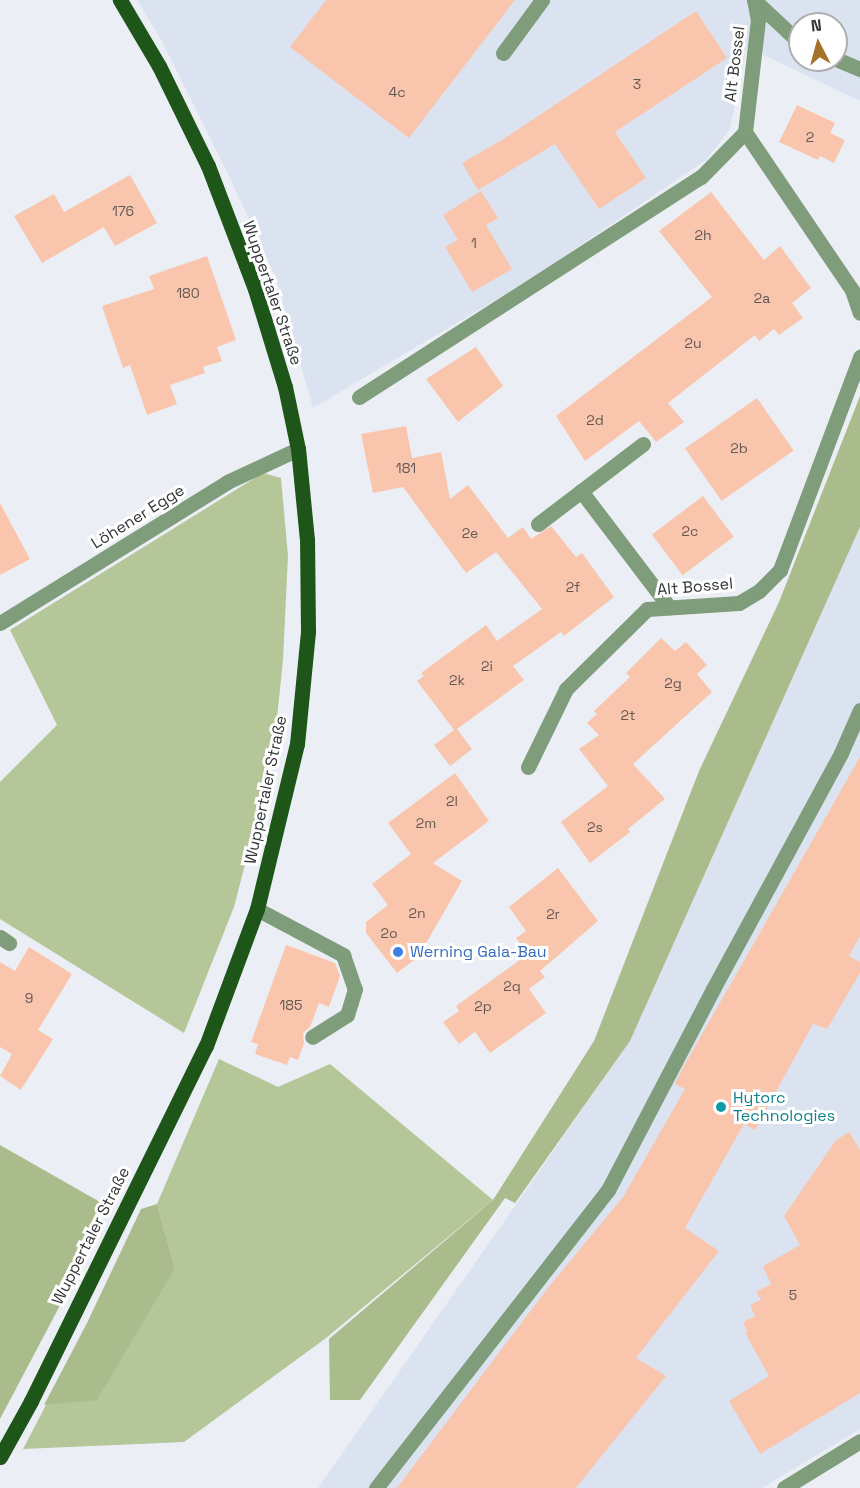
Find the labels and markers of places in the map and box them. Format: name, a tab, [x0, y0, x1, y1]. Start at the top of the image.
place label: Werning Gala-Bau	[410, 942, 547, 962]
marker: Werning Gala-Bau	[391, 945, 405, 959]
place label: Hytorc Technologies	[733, 1088, 835, 1126]
marker: Hytorc Technologies	[714, 1100, 728, 1114]

